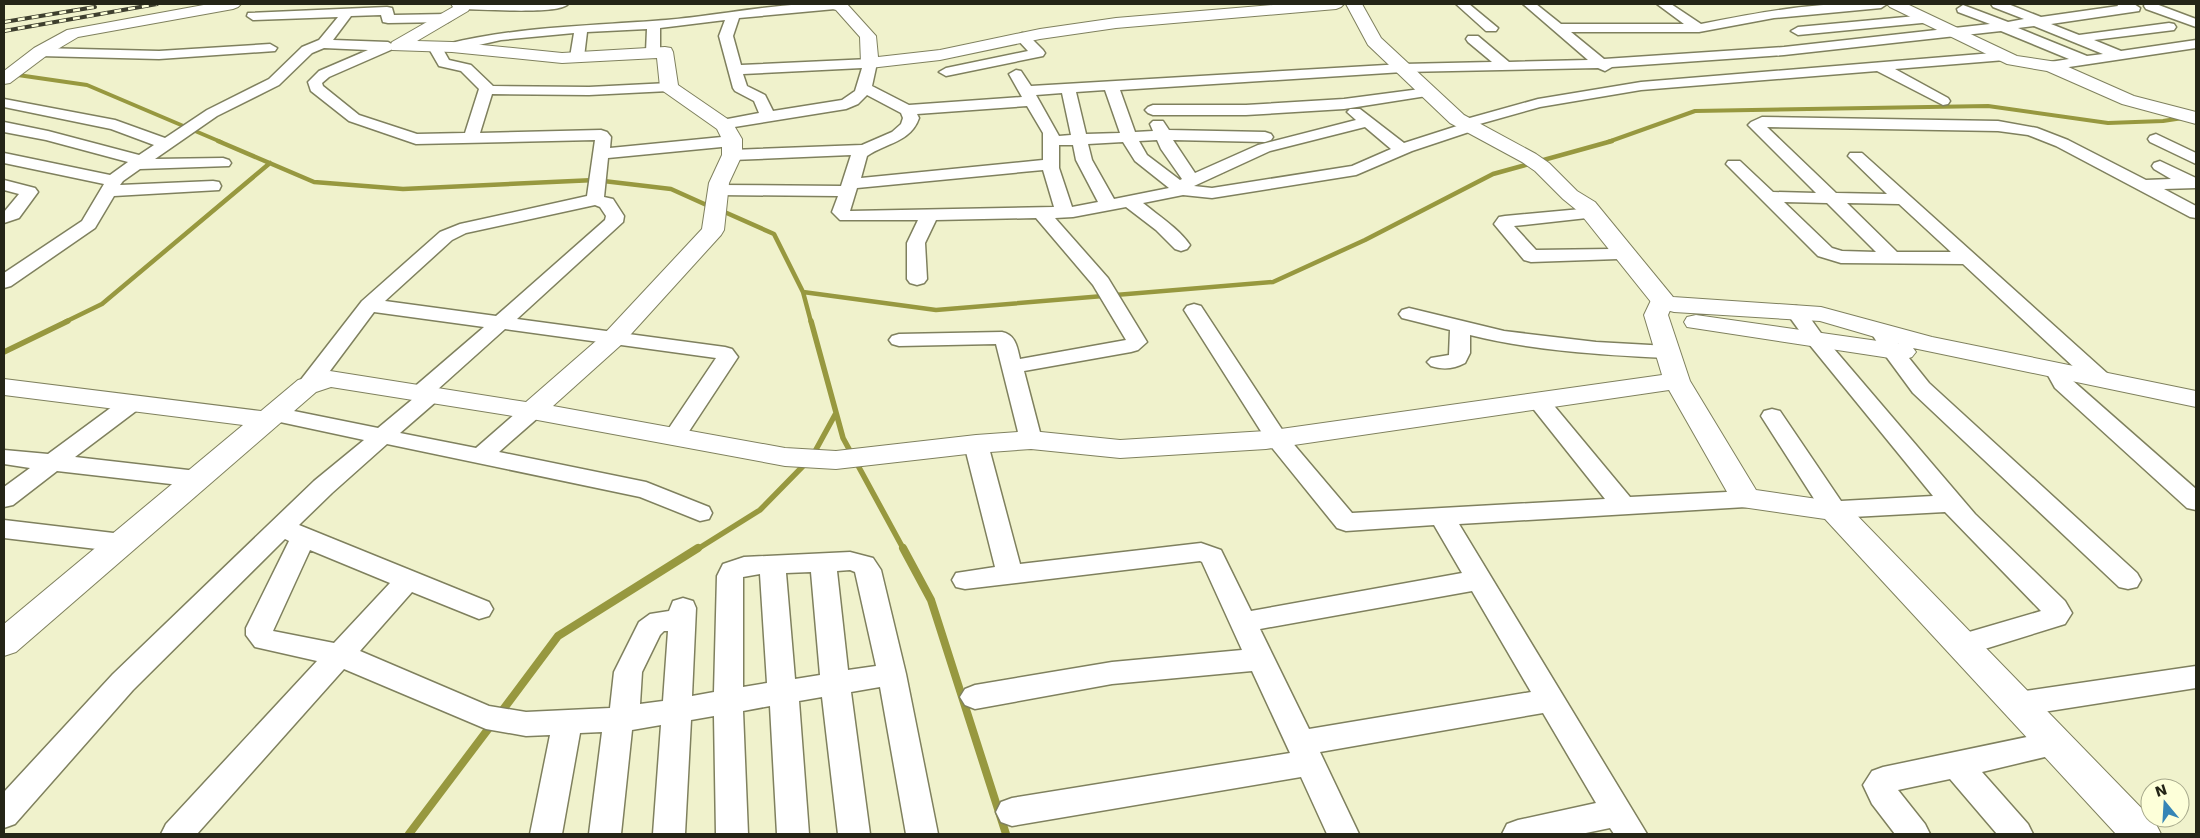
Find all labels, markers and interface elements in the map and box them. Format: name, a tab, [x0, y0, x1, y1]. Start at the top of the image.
north arrow	[2140, 778, 2190, 828]
text: N	[2153, 781, 2169, 800]

